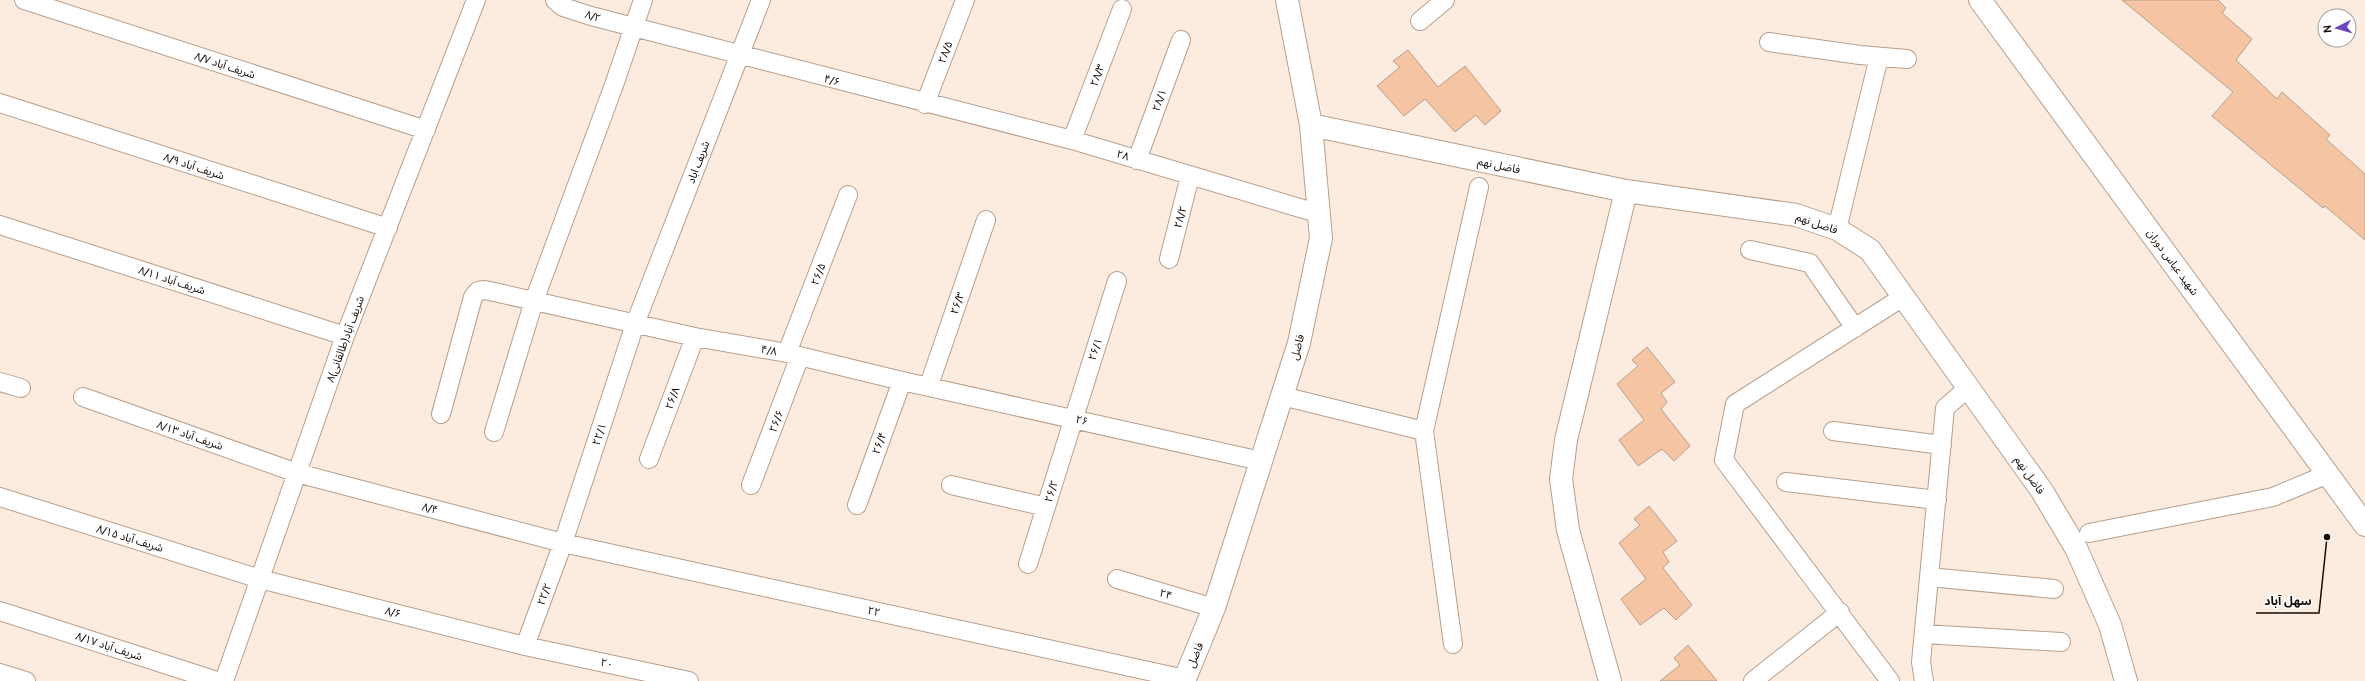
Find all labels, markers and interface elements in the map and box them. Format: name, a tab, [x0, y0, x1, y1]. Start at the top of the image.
street label: ۸/۲	[583, 7, 603, 25]
north arrow	[2317, 8, 2357, 48]
text: N	[2320, 24, 2334, 34]
street label: ۲۸/۵	[934, 39, 956, 65]
street label: شریف آباد ۸/۷	[193, 49, 258, 82]
street label: ۲۸/۳	[1086, 62, 1108, 88]
street label: ۴/۶	[822, 71, 842, 89]
street label: ۲۸/۱	[1149, 87, 1169, 113]
street label: شریف اباد	[683, 138, 713, 185]
street label: ۲۸	[1115, 146, 1132, 164]
street label: شریف آباد ۸/۹	[162, 150, 227, 183]
street label: فاضل نهم	[1476, 154, 1522, 178]
street label: ۲۸/۲	[1170, 204, 1190, 230]
street label: فاضل نهم	[1794, 209, 1840, 239]
street label: شهید عباس دوران	[2144, 226, 2202, 298]
street label: ۲۶/۵	[807, 261, 829, 287]
street label: شریف آباد ۸/۱۱	[137, 263, 208, 298]
street label: ۲۶/۳	[947, 290, 967, 316]
street label: ۸شریف آباد(طالقانی)	[323, 294, 367, 384]
street label: فاضل	[1287, 333, 1307, 361]
street label: ۲۶/۱	[1085, 336, 1105, 362]
street label: ۴/۸	[760, 342, 779, 358]
street label: ۲۶/۸	[662, 384, 683, 411]
street label: ۲۶/۶	[765, 408, 787, 434]
street label: ۲۶	[1074, 412, 1090, 428]
street label: شریف آباد ۸/۱۳	[155, 417, 225, 453]
street label: ۲۲/۱	[589, 421, 609, 447]
street label: ۲۶/۴	[869, 430, 889, 456]
street label: فاضل نهم	[2010, 453, 2048, 498]
street label: ۲۶/۲	[1041, 478, 1061, 504]
street label: ۸/۴	[420, 499, 440, 517]
street label: شریف آباد ۸/۱۵	[95, 521, 166, 555]
street label: ۲۲/۲	[534, 581, 554, 607]
street label: ۲۴	[1158, 585, 1174, 603]
callout: سهل آباد	[2256, 589, 2319, 613]
text: سهل آباد	[2264, 593, 2312, 608]
street label: ۸/۶	[383, 603, 403, 621]
street label: ۲۲	[866, 603, 882, 619]
street label: شریف آباد ۸/۱۷	[74, 629, 145, 664]
street label: فاضل	[1184, 640, 1206, 670]
street label: ۲۰	[599, 655, 615, 671]

